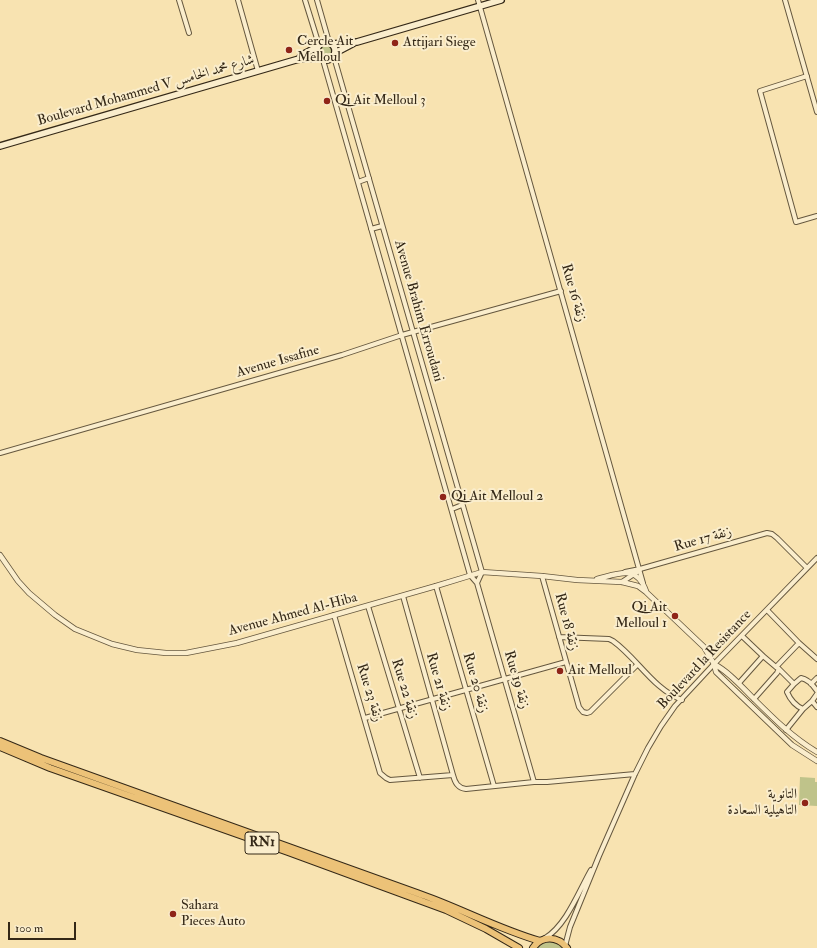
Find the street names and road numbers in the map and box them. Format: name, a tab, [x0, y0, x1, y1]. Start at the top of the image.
street label: Boulevard Mohammed V شارع محمد الخامس	[36, 52, 256, 130]
street label: Avenue Brahim Erroudani	[390, 238, 446, 384]
street label: Rue 16 زنقة	[557, 262, 589, 324]
street label: Avenue Issafine	[235, 342, 321, 382]
street label: Rue 17 زنقة	[672, 524, 734, 556]
street label: Avenue Ahmed Al-Hiba	[227, 590, 359, 640]
street label: Rue 18 زنقة	[550, 591, 582, 653]
street label: Boulevard la Resistance	[655, 607, 755, 713]
street label: Rue 19 زنقة	[500, 649, 532, 711]
street label: Rue 21 زنقة	[422, 651, 454, 713]
street label: Rue 20 زنقة	[458, 651, 492, 715]
street label: Rue 22 زنقة	[387, 657, 421, 721]
street label: Rue 23 زنقة	[352, 662, 386, 724]
road number: RN1	[245, 832, 279, 854]

